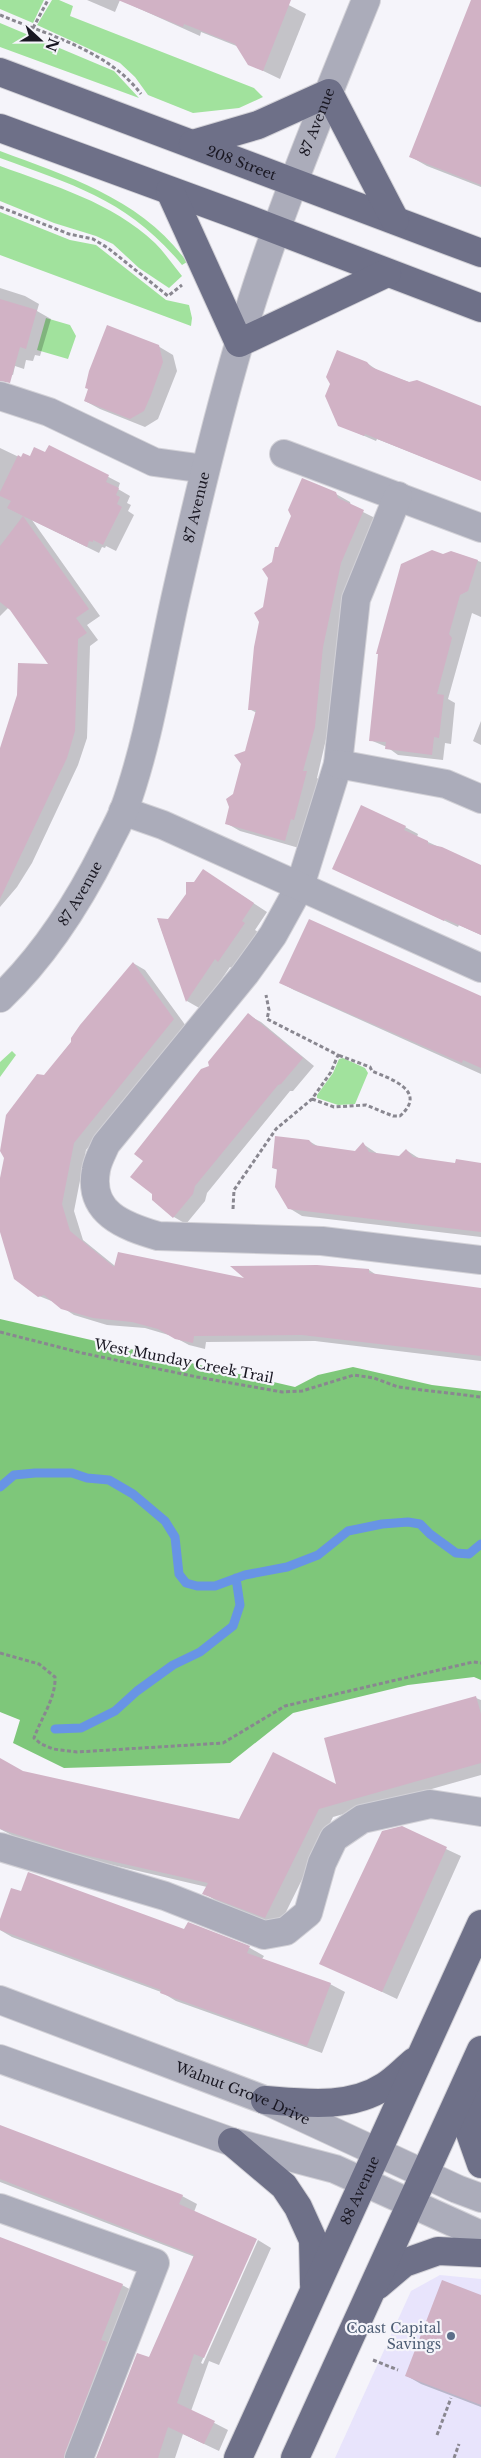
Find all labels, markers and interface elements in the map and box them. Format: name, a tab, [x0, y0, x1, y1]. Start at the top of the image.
north arrow	[15, 15, 65, 65]
text: N	[41, 35, 63, 54]
street label: 87 Avenue	[295, 85, 339, 159]
street label: 208 Street	[204, 142, 280, 184]
street label: 87 Avenue	[179, 470, 214, 545]
street label: 87 Avenue	[54, 858, 106, 930]
street label: West Munday Creek Trail	[92, 1335, 276, 1387]
street label: Walnut Grove Drive	[172, 2058, 313, 2129]
street label: 88 Avenue	[336, 2153, 383, 2228]
place label: Coast Capital Savings	[346, 2319, 441, 2353]
marker: Coast Capital Savings	[445, 2330, 457, 2342]

